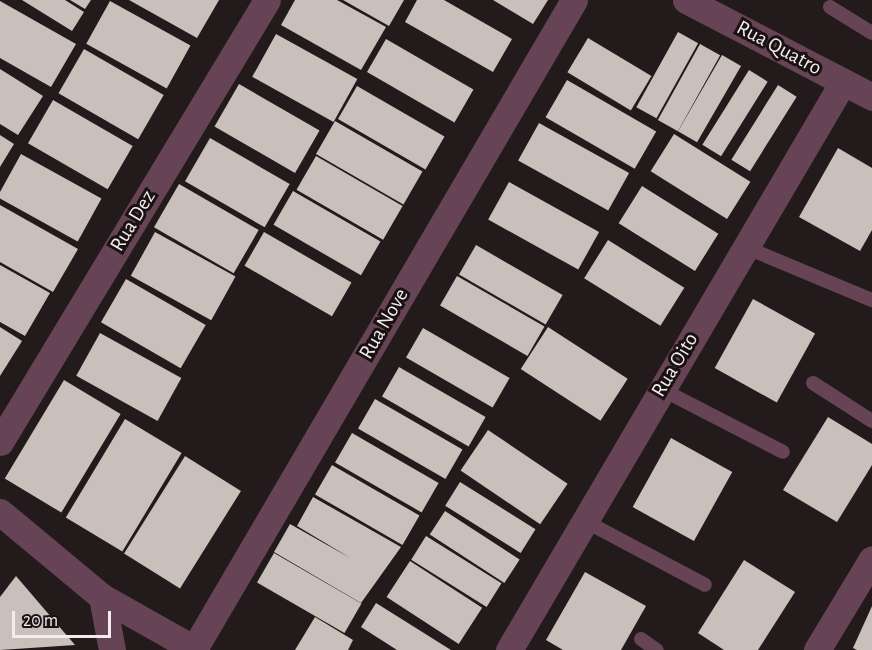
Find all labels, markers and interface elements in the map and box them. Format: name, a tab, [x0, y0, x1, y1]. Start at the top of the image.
street label: Rua Quatro	[732, 15, 826, 81]
street label: Rua Dez	[105, 186, 161, 256]
street label: Rua Nove	[354, 284, 414, 364]
street label: Rua Oito	[646, 328, 704, 402]
scale bar	[15, 599, 114, 637]
text: 20 m	[23, 612, 58, 630]

